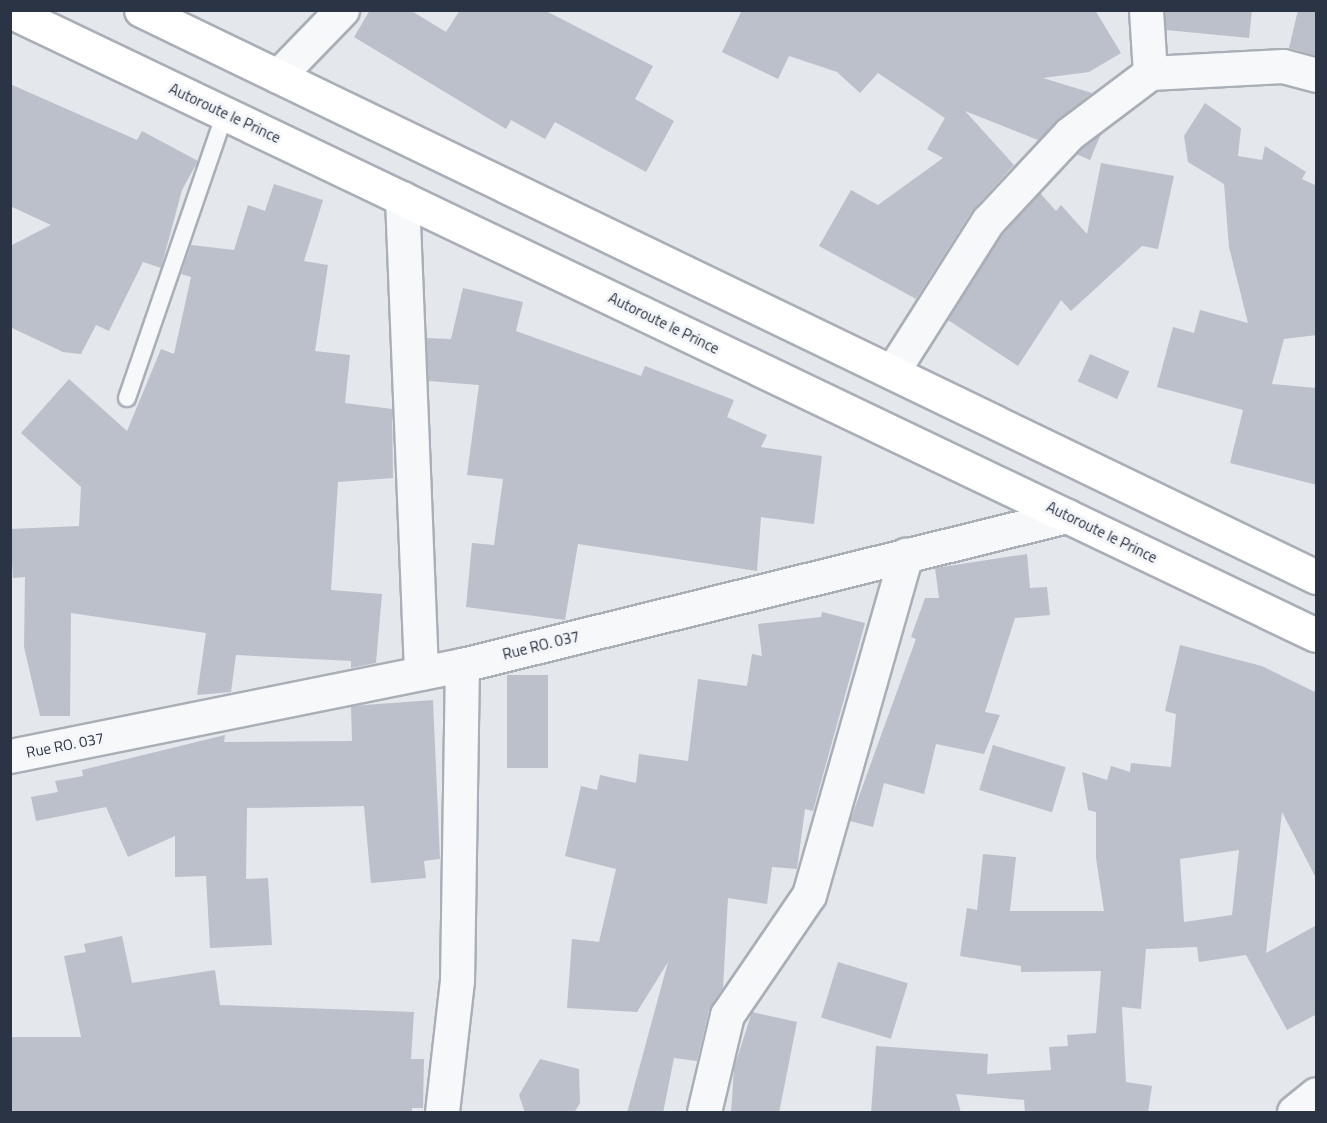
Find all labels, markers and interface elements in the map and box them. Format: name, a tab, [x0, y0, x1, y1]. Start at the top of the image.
street label: Autoroute le Prince	[166, 79, 284, 147]
street label: Autoroute le Prince	[606, 288, 722, 358]
street label: Autoroute le Prince	[1044, 497, 1160, 567]
street label: Rue RO. 037	[501, 627, 581, 663]
street label: Rue RO. 037	[25, 729, 105, 761]

